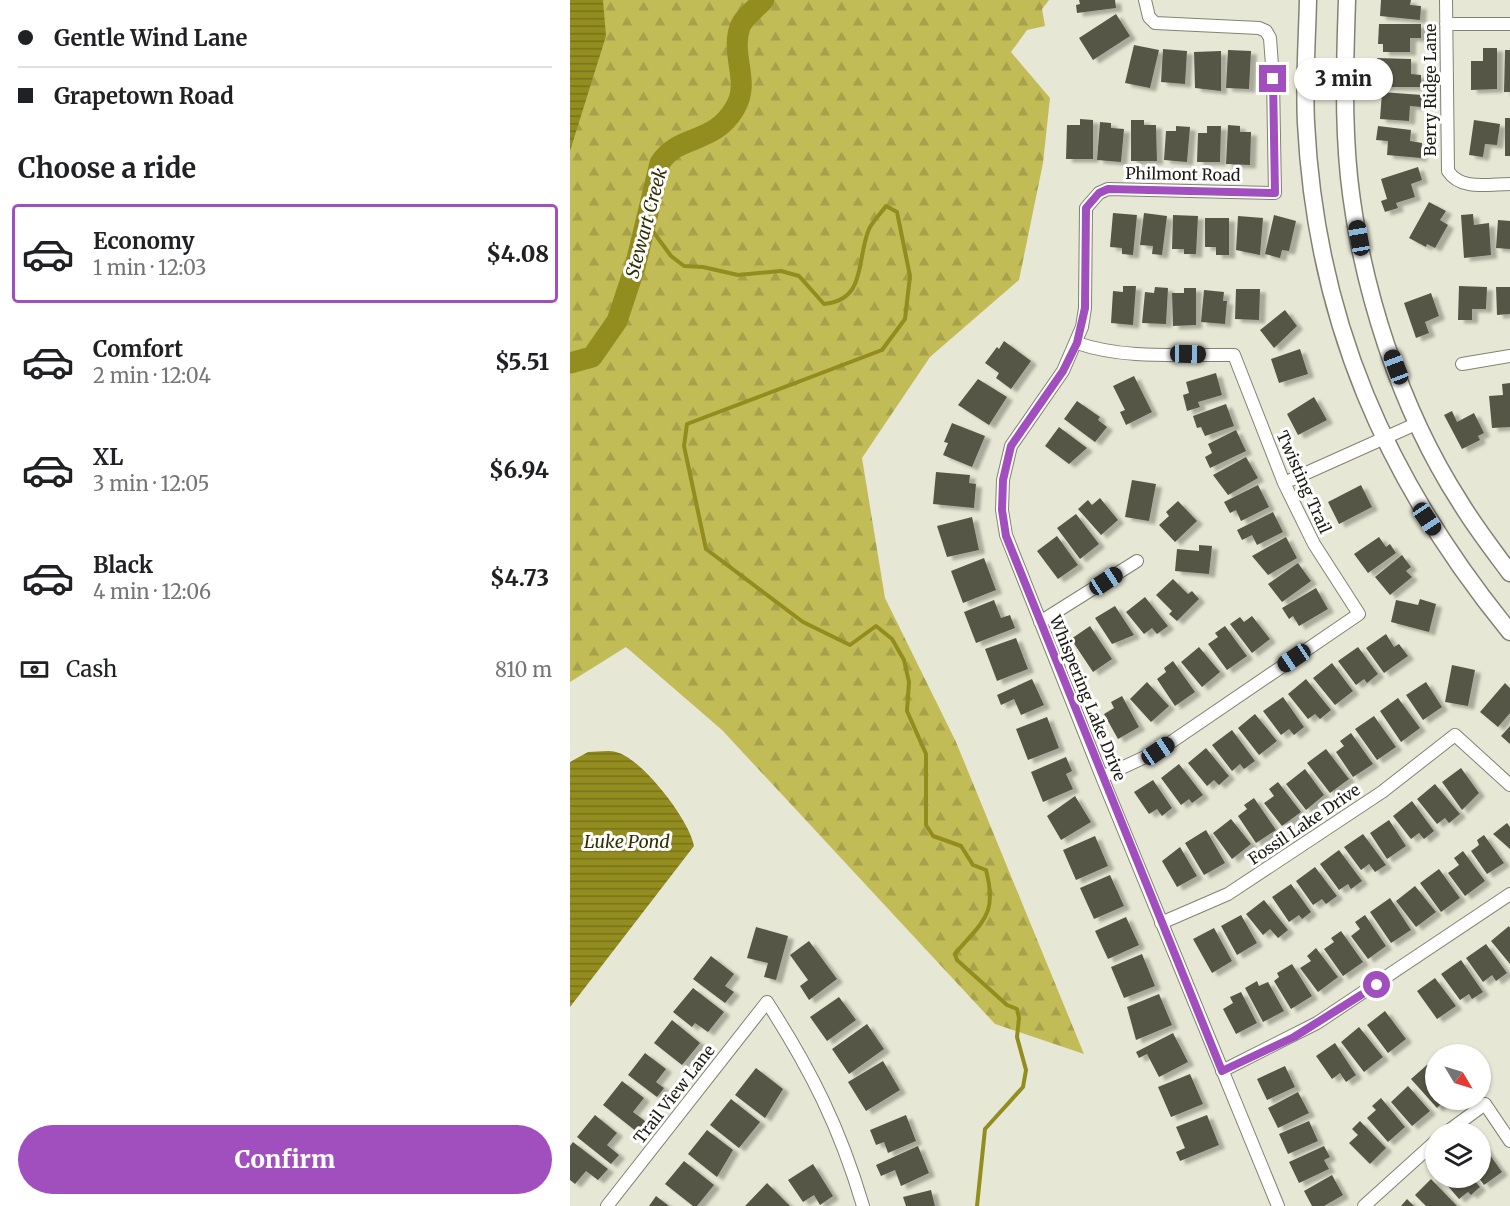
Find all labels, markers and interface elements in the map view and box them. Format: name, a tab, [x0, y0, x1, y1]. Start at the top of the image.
text: Gentle Wind Lane	[54, 24, 247, 52]
street label: Berry Ridge Lane	[1420, 24, 1440, 156]
callout: 3 min	[1294, 58, 1393, 100]
route end	[1259, 65, 1286, 92]
text: 3 min	[1315, 66, 1372, 91]
text: Grapetown Road	[54, 82, 234, 110]
text: Choose a ride	[18, 151, 196, 185]
street label: Philmont Road	[1125, 163, 1241, 185]
water label: Stewart Creek	[620, 165, 672, 281]
car	[1347, 219, 1371, 257]
icon: car	[21, 227, 75, 281]
text: Economy	[93, 227, 194, 255]
text: $4.08	[486, 240, 549, 268]
text: 1 min · 12:03	[93, 255, 206, 280]
icon: car	[21, 335, 75, 389]
text: Comfort	[93, 335, 183, 363]
car	[1170, 345, 1206, 363]
car	[1381, 347, 1411, 387]
text: $5.51	[495, 348, 549, 376]
text: 2 min · 12:04	[93, 363, 211, 388]
street label: Twisting Trail	[1272, 427, 1336, 537]
icon: car	[21, 443, 75, 497]
text: XL	[93, 443, 123, 471]
text: $6.94	[489, 456, 549, 484]
text: 3 min · 12:05	[93, 471, 210, 496]
car	[1409, 499, 1445, 539]
icon: car	[21, 551, 75, 605]
text: Black	[93, 551, 153, 579]
text: $4.73	[490, 564, 549, 592]
car	[1086, 564, 1126, 598]
text: 4 min · 12:06	[93, 579, 211, 604]
street label: Whispering Lake Drive	[1045, 611, 1130, 784]
car	[1274, 640, 1314, 676]
icon: cash	[18, 653, 51, 686]
text: Cash	[66, 655, 117, 683]
text: 810 m	[495, 657, 552, 682]
car	[1138, 733, 1178, 769]
street label: Fossil Lake Drive	[1244, 779, 1364, 869]
water label: Luke Pond	[584, 830, 670, 853]
route start	[1363, 971, 1390, 998]
street label: Trail View Lane	[629, 1041, 719, 1147]
north arrow	[1425, 1044, 1491, 1110]
map controls	[1425, 1044, 1491, 1188]
button: layers	[1425, 1122, 1491, 1188]
button: Confirm	[18, 1125, 552, 1194]

